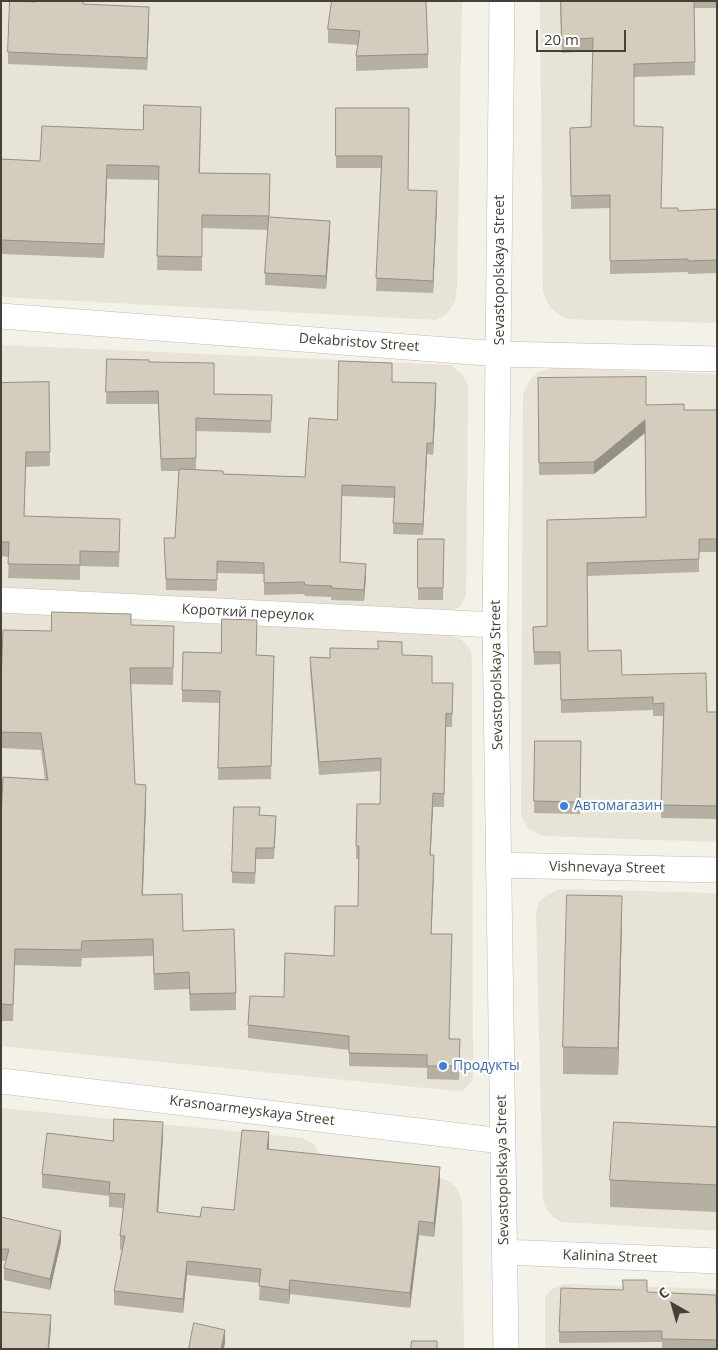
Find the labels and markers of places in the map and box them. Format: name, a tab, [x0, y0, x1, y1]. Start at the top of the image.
place label: Автомагазин	[574, 798, 662, 814]
marker: Автомагазин	[558, 800, 570, 812]
place label: Продукты	[453, 1058, 520, 1074]
marker: Продукты	[437, 1060, 449, 1072]

